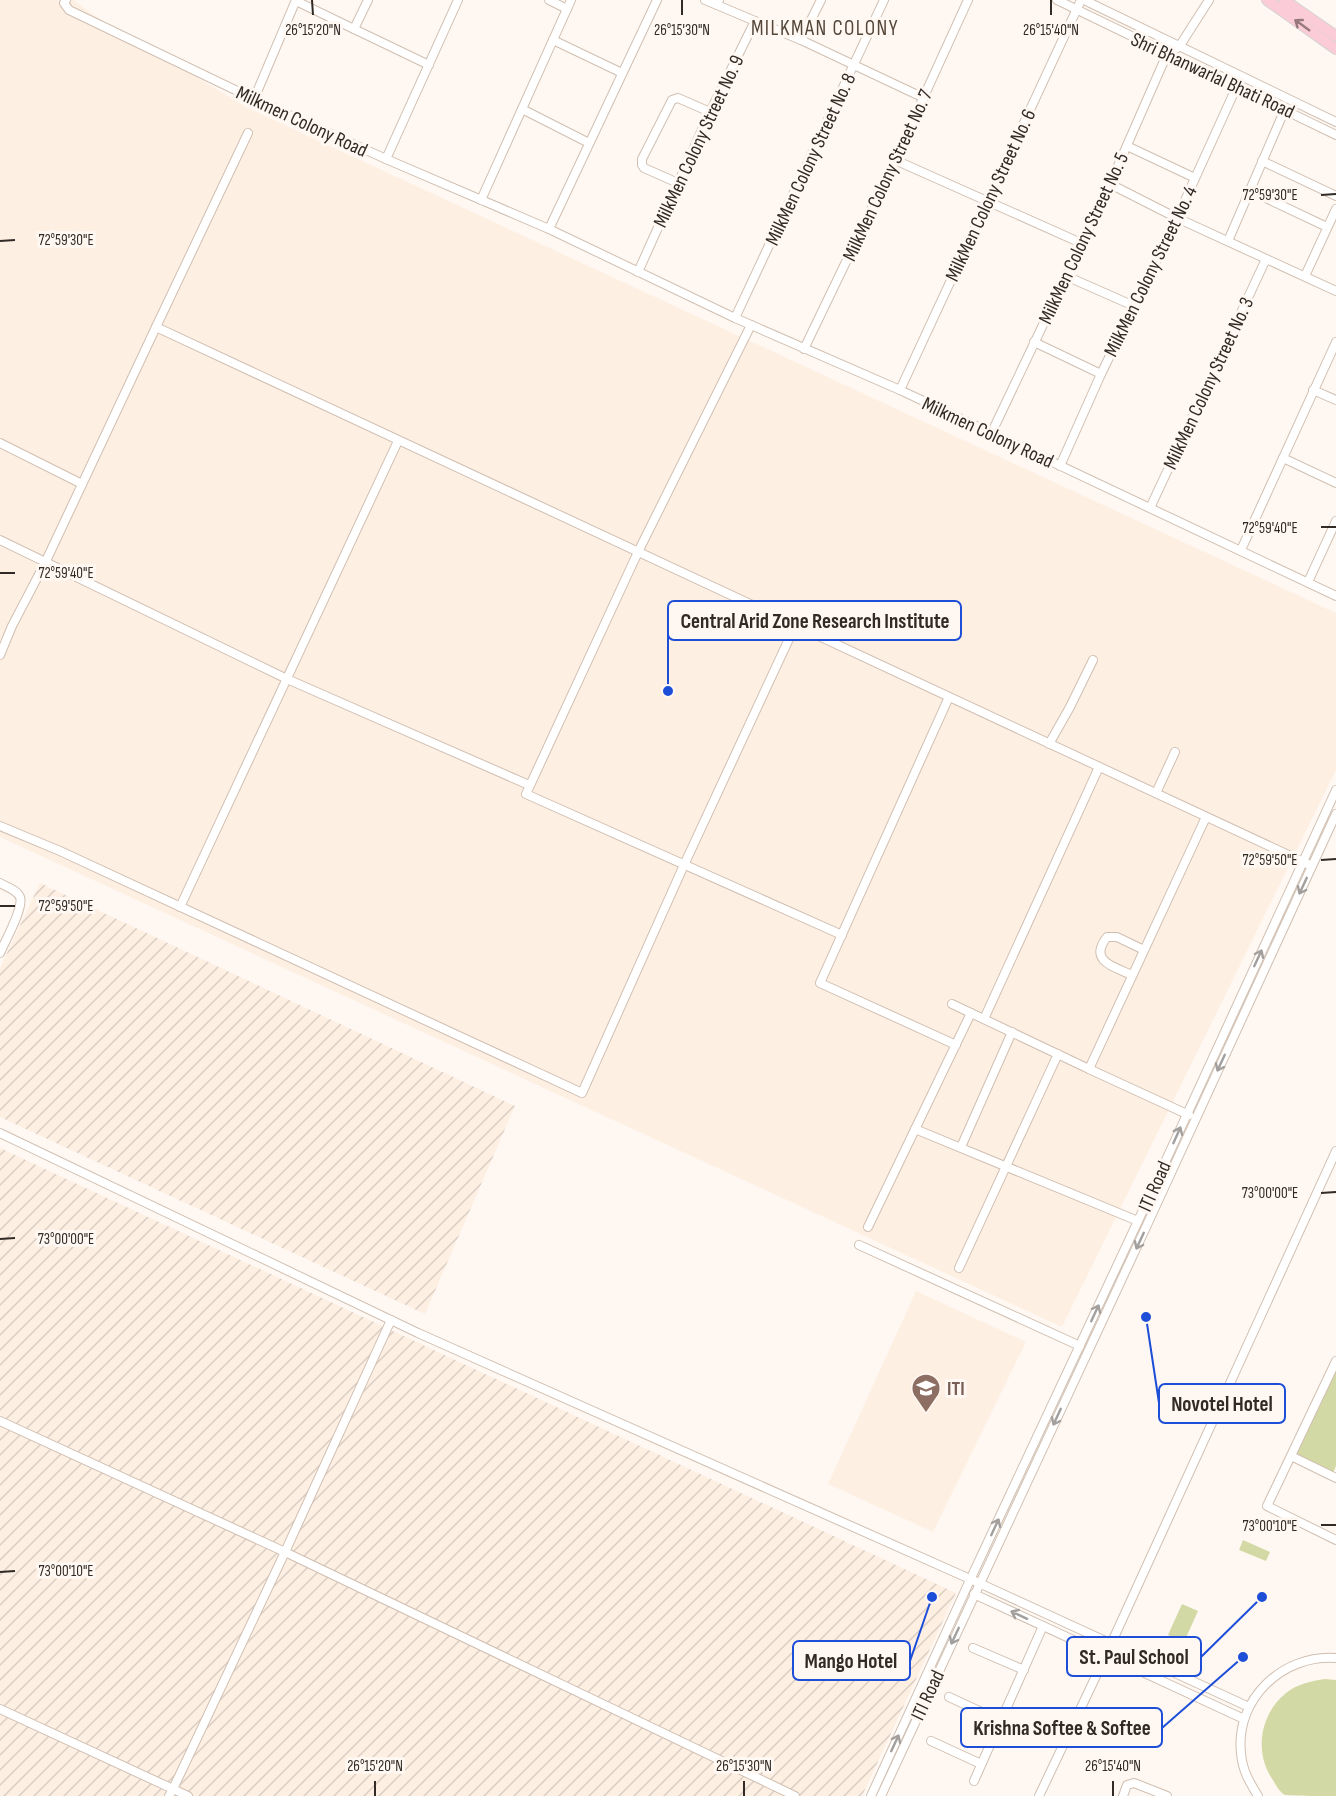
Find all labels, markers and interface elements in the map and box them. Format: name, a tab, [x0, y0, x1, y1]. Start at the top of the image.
district label: MILKMAN COLONY	[751, 16, 899, 41]
one-way arrow	[1294, 19, 1310, 31]
text: 26°15'20"N	[285, 21, 341, 40]
text: 26°15'30"N	[654, 21, 710, 40]
text: 26°15'40"N	[1023, 21, 1079, 40]
street label: Shri Bhanwarlal Bhati Road	[1127, 27, 1298, 124]
street label: MilkMen Colony Street No. 9	[648, 51, 749, 231]
street label: MilkMen Colony Street No. 8	[760, 69, 861, 249]
street label: Milkmen Colony Road	[232, 81, 371, 163]
street label: MilkMen Colony Street No. 7	[838, 86, 938, 265]
street label: MilkMen Colony Street No. 6	[940, 105, 1041, 285]
street label: MilkMen Colony Street No. 5	[1034, 149, 1134, 328]
street label: MilkMen Colony Street No. 4	[1099, 182, 1203, 361]
text: 72°59'30"E	[1242, 186, 1298, 205]
text: 72°59'30"E	[38, 231, 94, 250]
street label: MilkMen Colony Street No. 3	[1159, 294, 1259, 473]
street label: Milkmen Colony Road	[918, 392, 1057, 474]
text: 72°59'40"E	[1242, 519, 1298, 538]
text: 72°59'40"E	[38, 564, 94, 583]
callout: Central Arid Zone Research Institute	[668, 601, 961, 640]
text: Central Arid Zone Research Institute	[680, 609, 950, 634]
text: 72°59'50"E	[1243, 851, 1297, 870]
one-way arrow	[1296, 877, 1308, 895]
text: 72°59'50"E	[39, 897, 93, 916]
one-way arrow	[1253, 950, 1265, 968]
one-way arrow	[1214, 1054, 1226, 1072]
one-way arrow	[1171, 1127, 1183, 1145]
street label: ITI Road	[1133, 1157, 1177, 1215]
text: 73°00'00"E	[1242, 1184, 1298, 1203]
text: 73°00'00"E	[38, 1230, 94, 1249]
one-way arrow	[1133, 1231, 1145, 1249]
one-way arrow	[1090, 1304, 1102, 1322]
school or university icon: ITI	[910, 1372, 942, 1414]
place label: ITI	[947, 1377, 965, 1401]
callout: Novotel Hotel	[1159, 1384, 1285, 1423]
text: Novotel Hotel	[1171, 1392, 1273, 1417]
one-way arrow	[1051, 1408, 1062, 1426]
text: 73°00'10"E	[1242, 1517, 1298, 1536]
one-way arrow	[989, 1519, 1001, 1537]
text: 73°00'10"E	[38, 1562, 94, 1581]
one-way arrow	[1011, 1609, 1029, 1621]
one-way arrow	[948, 1627, 960, 1645]
callout: St. Paul School	[1067, 1637, 1201, 1676]
callout: Mango Hotel	[793, 1641, 910, 1680]
text: St. Paul School	[1079, 1645, 1189, 1670]
text: Mango Hotel	[805, 1649, 897, 1674]
street label: ITI Road	[906, 1666, 950, 1724]
callout: Krishna Softee & Softee	[961, 1708, 1162, 1747]
text: Krishna Softee & Softee	[973, 1716, 1151, 1741]
one-way arrow	[890, 1734, 901, 1752]
text: 26°15'20"N	[347, 1757, 403, 1776]
text: 26°15'30"N	[716, 1757, 772, 1776]
text: 26°15'40"N	[1085, 1757, 1141, 1776]

